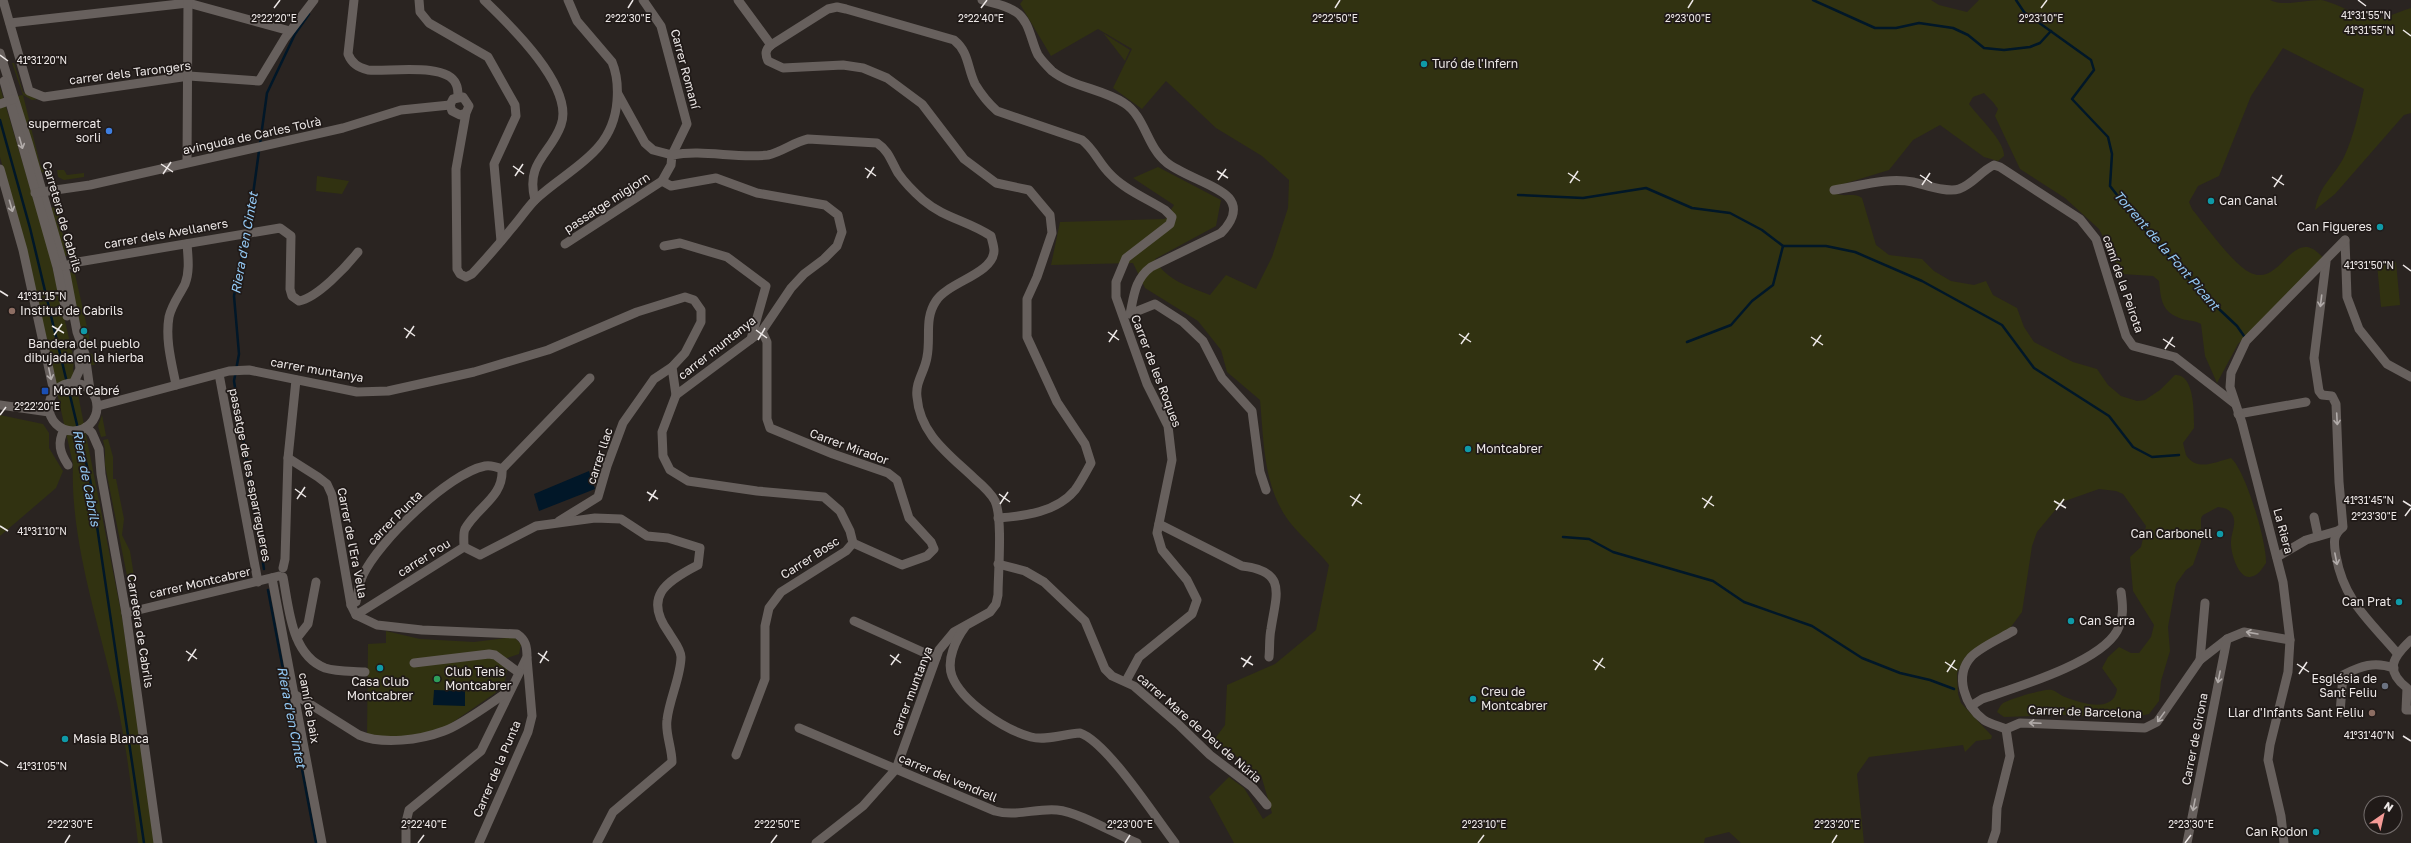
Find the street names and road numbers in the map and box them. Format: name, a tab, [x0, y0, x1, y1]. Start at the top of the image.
street label: Carrer Romaní	[668, 27, 704, 111]
street label: carrer dels Tarongers	[68, 58, 192, 87]
street label: avinguda de Carles Tolrà	[181, 113, 323, 158]
street label: Carretera de Cabrils	[39, 160, 86, 274]
street label: passatge migjorn	[561, 169, 652, 236]
street label: carrer dels Avellaners	[103, 215, 229, 252]
street label: camí de la Peirota	[2100, 233, 2147, 335]
street label: Carrer de les Roques	[1128, 312, 1185, 429]
street label: carrer muntanya	[675, 313, 758, 383]
street label: carrer muntanya	[269, 354, 365, 385]
street label: passatge de les esparregueres	[226, 387, 275, 563]
street label: carrer llac	[583, 425, 616, 486]
street label: Carrer Mirador	[808, 425, 891, 468]
street label: Carrer de l'Era Vella	[334, 486, 371, 600]
street label: carrer Punta	[364, 487, 425, 548]
street label: La Riera	[2270, 507, 2297, 555]
street label: Carrer Bosc	[778, 533, 842, 582]
street label: carrer Pou	[395, 535, 453, 580]
street label: carrer Montcabrer	[148, 563, 252, 601]
street label: Carretera de Cabrils	[124, 573, 157, 689]
street label: carrer muntanya	[888, 644, 935, 737]
street label: carrer Mare de Deu de Núria	[1134, 669, 1265, 786]
street label: camí de baix	[296, 671, 323, 745]
street label: Carrer de Girona	[2178, 691, 2211, 786]
street label: Carrer de Barcelona	[2028, 702, 2142, 721]
street label: Carrer de la Punta	[469, 718, 524, 819]
street label: carrer del vendrell	[897, 750, 1000, 805]

